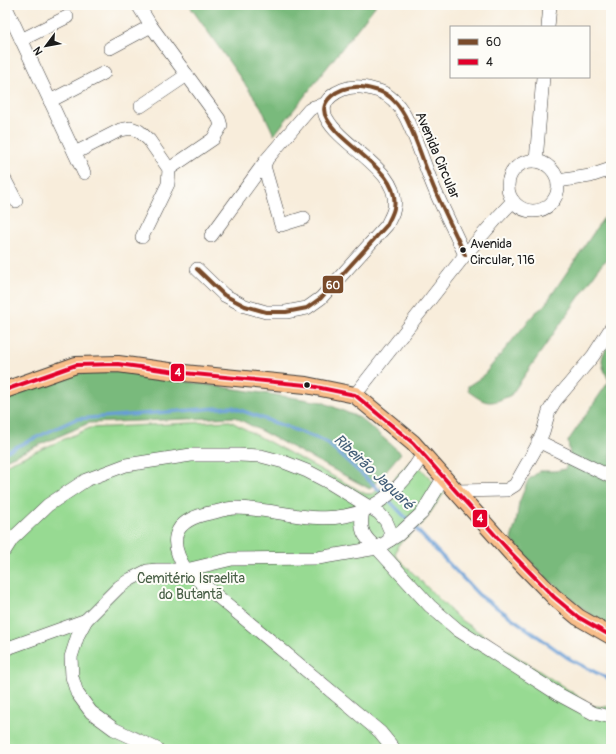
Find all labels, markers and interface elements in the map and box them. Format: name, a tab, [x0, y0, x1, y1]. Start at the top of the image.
north arrow	[26, 26, 66, 66]
legend	[450, 26, 590, 78]
text: 60	[486, 35, 501, 50]
text: N	[30, 44, 45, 58]
text: 4	[486, 55, 493, 70]
street label: Avenida Circular	[412, 109, 464, 201]
place label: Avenida Circular, 116	[470, 236, 535, 268]
marker: Avenida Circular, 116	[458, 245, 468, 255]
line badge: 60	[322, 275, 344, 294]
text: 60	[326, 279, 340, 292]
line badge: 4	[170, 363, 185, 382]
text: 4	[174, 366, 182, 379]
unlabelled marker	[302, 380, 312, 390]
water label: Ribeirão Jaguaré	[330, 430, 418, 515]
line badge: 4	[472, 509, 488, 528]
text: 4	[476, 512, 484, 525]
park label: Cemitério Israelita do Butantã	[137, 570, 245, 603]

